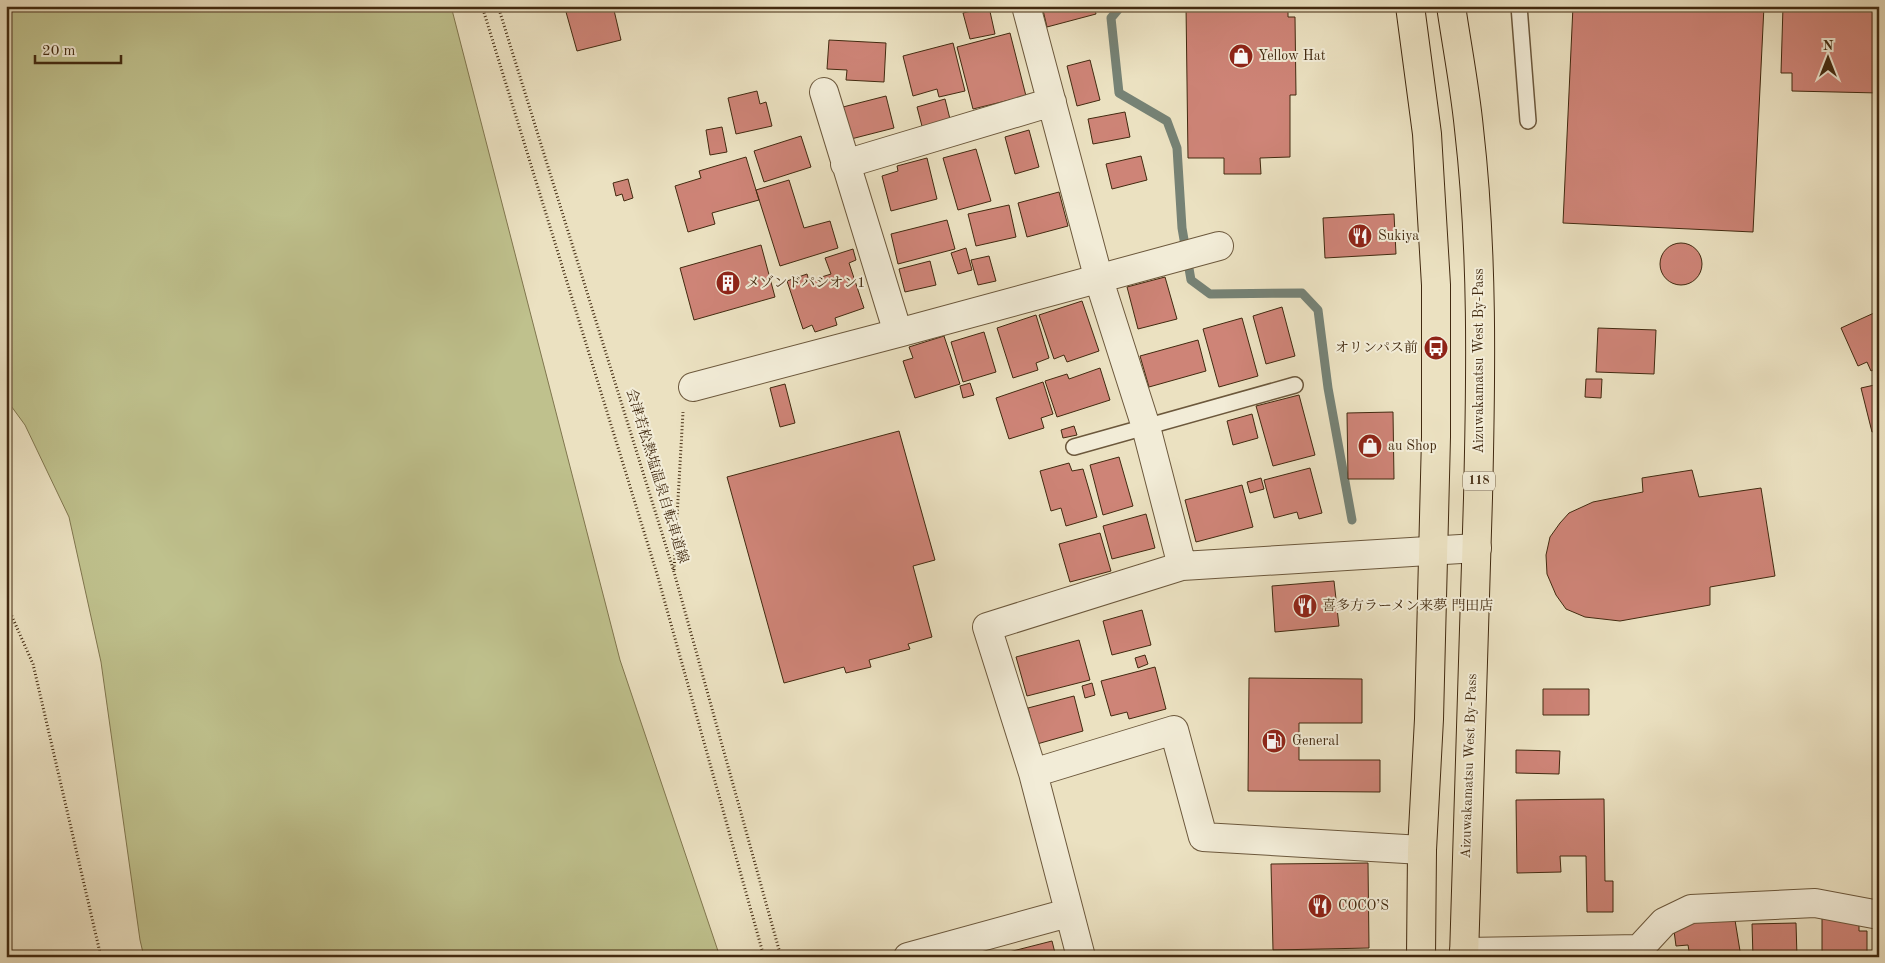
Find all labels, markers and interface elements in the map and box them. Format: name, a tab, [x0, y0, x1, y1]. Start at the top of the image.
scale bar	[35, 32, 121, 64]
north arrow	[1802, 32, 1852, 82]
text: N	[1823, 39, 1834, 53]
shop icon: Yellow Hat	[1228, 43, 1254, 69]
text: 20 m	[42, 44, 76, 59]
place label: Yellow Hat	[1258, 49, 1326, 63]
restaurant icon: Sukiya	[1347, 223, 1373, 249]
place label: Sukiya	[1378, 229, 1419, 243]
street label: Aizuwakamatsu West By-Pass	[1472, 268, 1486, 454]
building icon: メゾンドパシオン1	[715, 270, 741, 296]
place label: メゾンドパシオン1	[746, 275, 865, 290]
bus stop icon: オリンパス前	[1423, 335, 1449, 361]
place label: オリンパス前	[1335, 340, 1418, 355]
street label: 会津若松熱塩温泉自転車道線	[624, 387, 691, 565]
shop icon: au Shop	[1357, 433, 1383, 459]
place label: au Shop	[1388, 439, 1437, 453]
road number: 118	[1463, 472, 1495, 491]
restaurant icon: 喜多方ラーメン来夢 門田店	[1292, 593, 1318, 619]
place label: 喜多方ラーメン来夢 門田店	[1322, 598, 1493, 613]
street label: Aizuwakamatsu West By-Pass	[1459, 673, 1479, 859]
fuel station icon: General	[1261, 728, 1287, 754]
place label: General	[1292, 734, 1339, 748]
restaurant icon: COCO’S	[1307, 893, 1333, 919]
place label: COCO’S	[1338, 899, 1389, 913]

